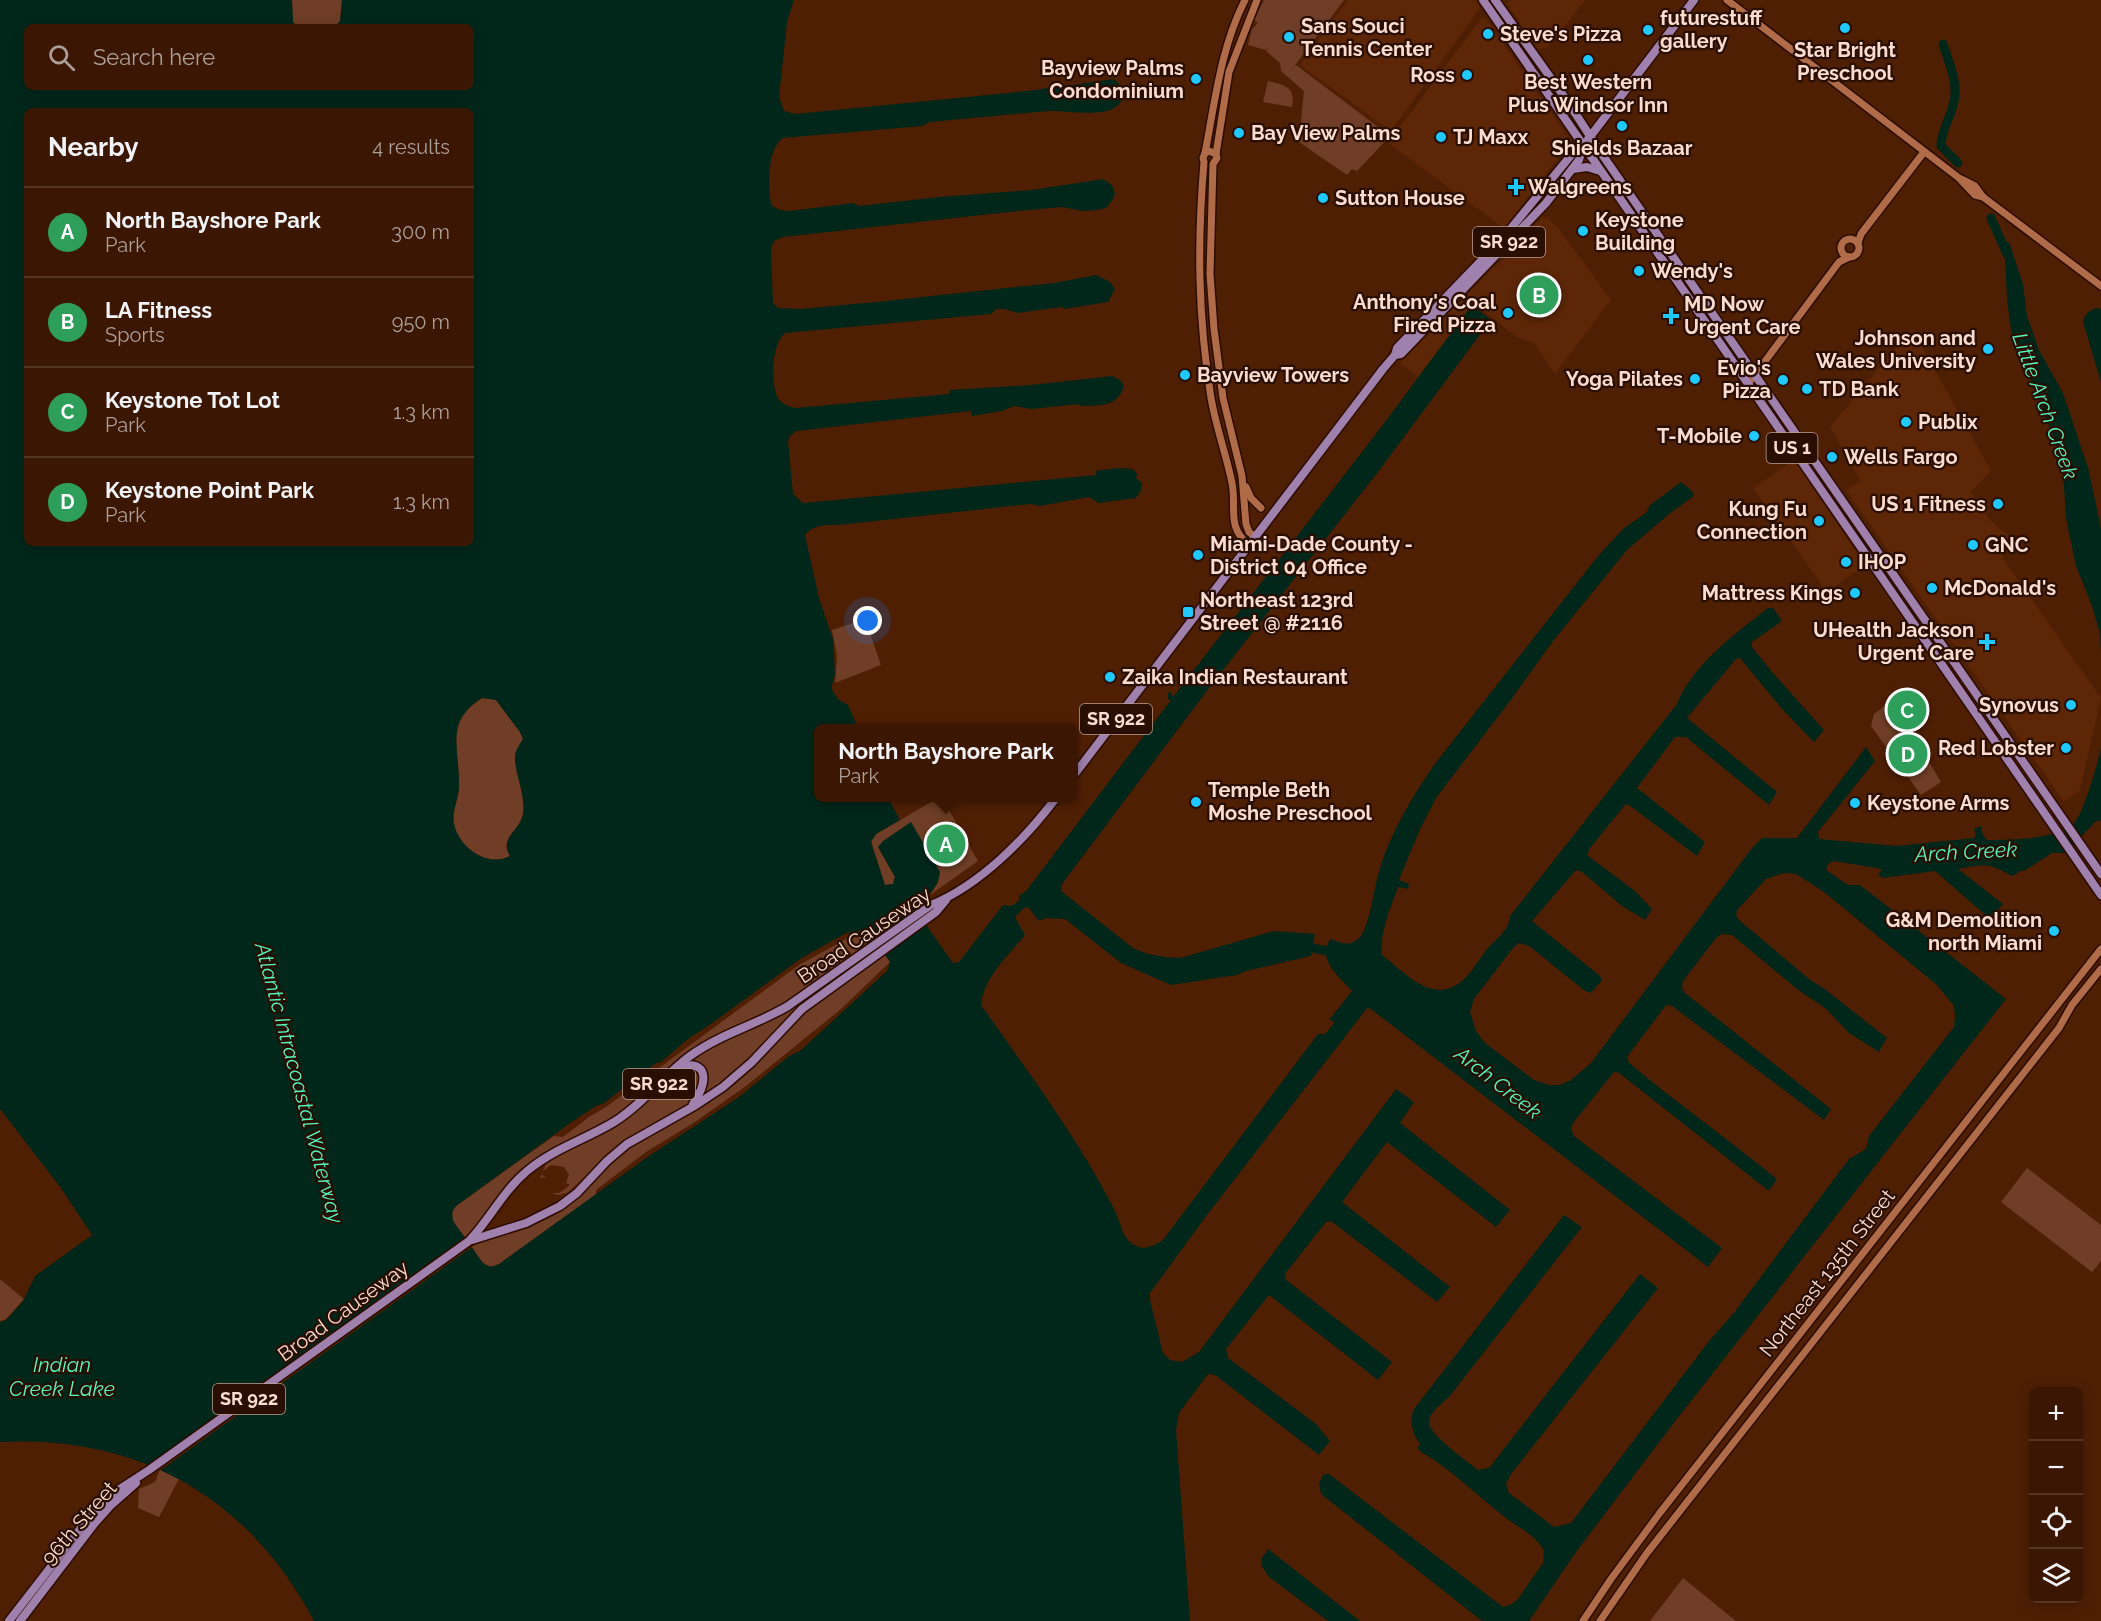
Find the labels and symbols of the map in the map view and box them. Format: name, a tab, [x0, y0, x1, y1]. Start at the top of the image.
place label: futurestuff gallery	[1660, 6, 1763, 53]
place label: Sans Souci Tennis Center	[1301, 14, 1433, 61]
marker: Star Bright Preschool	[1838, 21, 1852, 35]
place label: Steve's Pizza	[1500, 22, 1622, 46]
marker: futurestuff gallery	[1641, 23, 1655, 37]
marker: Steve's Pizza	[1481, 27, 1495, 41]
marker: Sans Souci Tennis Center	[1282, 30, 1296, 44]
place label: Star Bright Preschool	[1794, 38, 1896, 85]
marker: Best Western Plus Windsor Inn	[1581, 53, 1595, 67]
place label: Bayview Palms Condominium	[1041, 56, 1184, 103]
place label: Ross	[1410, 63, 1455, 87]
marker: Ross	[1460, 68, 1474, 82]
place label: Best Western Plus Windsor Inn	[1508, 70, 1668, 117]
marker: Bayview Palms Condominium	[1189, 72, 1203, 86]
marker: Shields Bazaar	[1615, 119, 1629, 133]
place label: Bay View Palms	[1251, 121, 1400, 145]
place label: TJ Maxx	[1453, 125, 1528, 149]
marker: Bay View Palms	[1232, 126, 1246, 140]
marker: TJ Maxx	[1434, 130, 1448, 144]
place label: Shields Bazaar	[1552, 136, 1693, 160]
place label: Walgreens	[1528, 175, 1632, 199]
marker: Walgreens	[1509, 180, 1523, 194]
place label: Sutton House	[1335, 186, 1465, 210]
marker: Sutton House	[1316, 191, 1330, 205]
place label: Keystone Building	[1595, 208, 1684, 255]
marker: Keystone Building	[1576, 224, 1590, 238]
road number: SR 922	[1473, 227, 1545, 257]
place label: Wendy's	[1651, 259, 1733, 283]
marker: Wendy's	[1632, 264, 1646, 278]
pin: B	[1520, 272, 1558, 318]
place label: Anthony's Coal Fired Pizza	[1353, 290, 1497, 337]
place label: MD Now Urgent Care	[1684, 292, 1800, 339]
marker: Anthony's Coal Fired Pizza	[1501, 306, 1515, 320]
marker: MD Now Urgent Care	[1662, 307, 1680, 325]
place label: Johnson and Wales University	[1816, 326, 1976, 373]
water label: Little Arch Creek	[2007, 329, 2084, 482]
marker: Johnson and Wales University	[1981, 342, 1995, 356]
place label: Evio's Pizza	[1717, 356, 1771, 403]
place label: Bayview Towers	[1197, 363, 1349, 387]
place label: Yoga Pilates	[1566, 367, 1683, 391]
marker: Bayview Towers	[1178, 368, 1192, 382]
marker: Yoga Pilates	[1688, 372, 1702, 386]
marker: Evio's Pizza	[1776, 373, 1790, 387]
place label: TD Bank	[1819, 377, 1900, 401]
marker: TD Bank	[1800, 382, 1814, 396]
place label: Publix	[1918, 410, 1978, 434]
marker: Publix	[1899, 415, 1913, 429]
place label: T-Mobile	[1657, 424, 1742, 448]
marker: T-Mobile	[1747, 429, 1761, 443]
road number: US 1	[1766, 433, 1818, 463]
place label: Wells Fargo	[1844, 445, 1958, 469]
marker: Wells Fargo	[1825, 450, 1839, 464]
place label: US 1 Fitness	[1871, 492, 1986, 516]
place label: Kung Fu Connection	[1697, 497, 1807, 544]
marker: US 1 Fitness	[1991, 497, 2005, 511]
marker: Kung Fu Connection	[1812, 514, 1826, 528]
place label: Miami-Dade County - District 04 Office	[1210, 532, 1413, 579]
place label: GNC	[1985, 533, 2029, 557]
marker: GNC	[1966, 538, 1980, 552]
marker: Miami-Dade County - District 04 Office	[1191, 548, 1205, 562]
place label: IHOP	[1858, 550, 1907, 574]
marker: IHOP	[1839, 555, 1853, 569]
place label: McDonald's	[1944, 576, 2056, 600]
place label: Mattress Kings	[1702, 581, 1843, 605]
marker: McDonald's	[1925, 581, 1939, 595]
marker: Mattress Kings	[1848, 586, 1862, 600]
place label: Northeast 123rd Street @ #2116	[1200, 588, 1353, 635]
marker: Northeast 123rd Street @ #2116	[1181, 605, 1195, 619]
your location	[853, 606, 882, 635]
place label: UHealth Jackson Urgent Care	[1813, 618, 1974, 665]
marker: UHealth Jackson Urgent Care	[1978, 633, 1996, 651]
place label: Zaika Indian Restaurant	[1122, 665, 1348, 689]
marker: Zaika Indian Restaurant	[1103, 670, 1117, 684]
pin: C	[1888, 688, 1926, 732]
place label: Synovus	[1979, 693, 2059, 717]
marker: Synovus	[2064, 698, 2078, 712]
road number: SR 922	[1080, 704, 1152, 734]
pin: D	[1888, 732, 1928, 777]
place label: Red Lobster	[1938, 736, 2054, 760]
marker: Red Lobster	[2059, 741, 2073, 755]
place label: Temple Beth Moshe Preschool	[1208, 778, 1373, 825]
place label: Keystone Arms	[1867, 791, 2010, 815]
marker: Temple Beth Moshe Preschool	[1189, 795, 1203, 809]
marker: Keystone Arms	[1848, 796, 1862, 810]
pin: A	[926, 822, 966, 866]
water label: Arch Creek	[1913, 836, 2018, 867]
street label: Broad Causeway	[793, 882, 935, 988]
place label: G&M Demolition north Miami	[1886, 908, 2042, 955]
marker: G&M Demolition north Miami	[2047, 924, 2061, 938]
water label: Atlantic Intracoastal Waterway	[250, 939, 349, 1227]
water label: Arch Creek	[1449, 1040, 1547, 1124]
road number: SR 922	[623, 1069, 695, 1099]
street label: Northeast 135th Street	[1754, 1184, 1900, 1361]
street label: Broad Causeway	[273, 1256, 413, 1366]
water label: Indian Creek Lake	[9, 1352, 115, 1401]
road number: SR 922	[213, 1384, 285, 1414]
street label: 96th Street	[36, 1476, 122, 1570]

